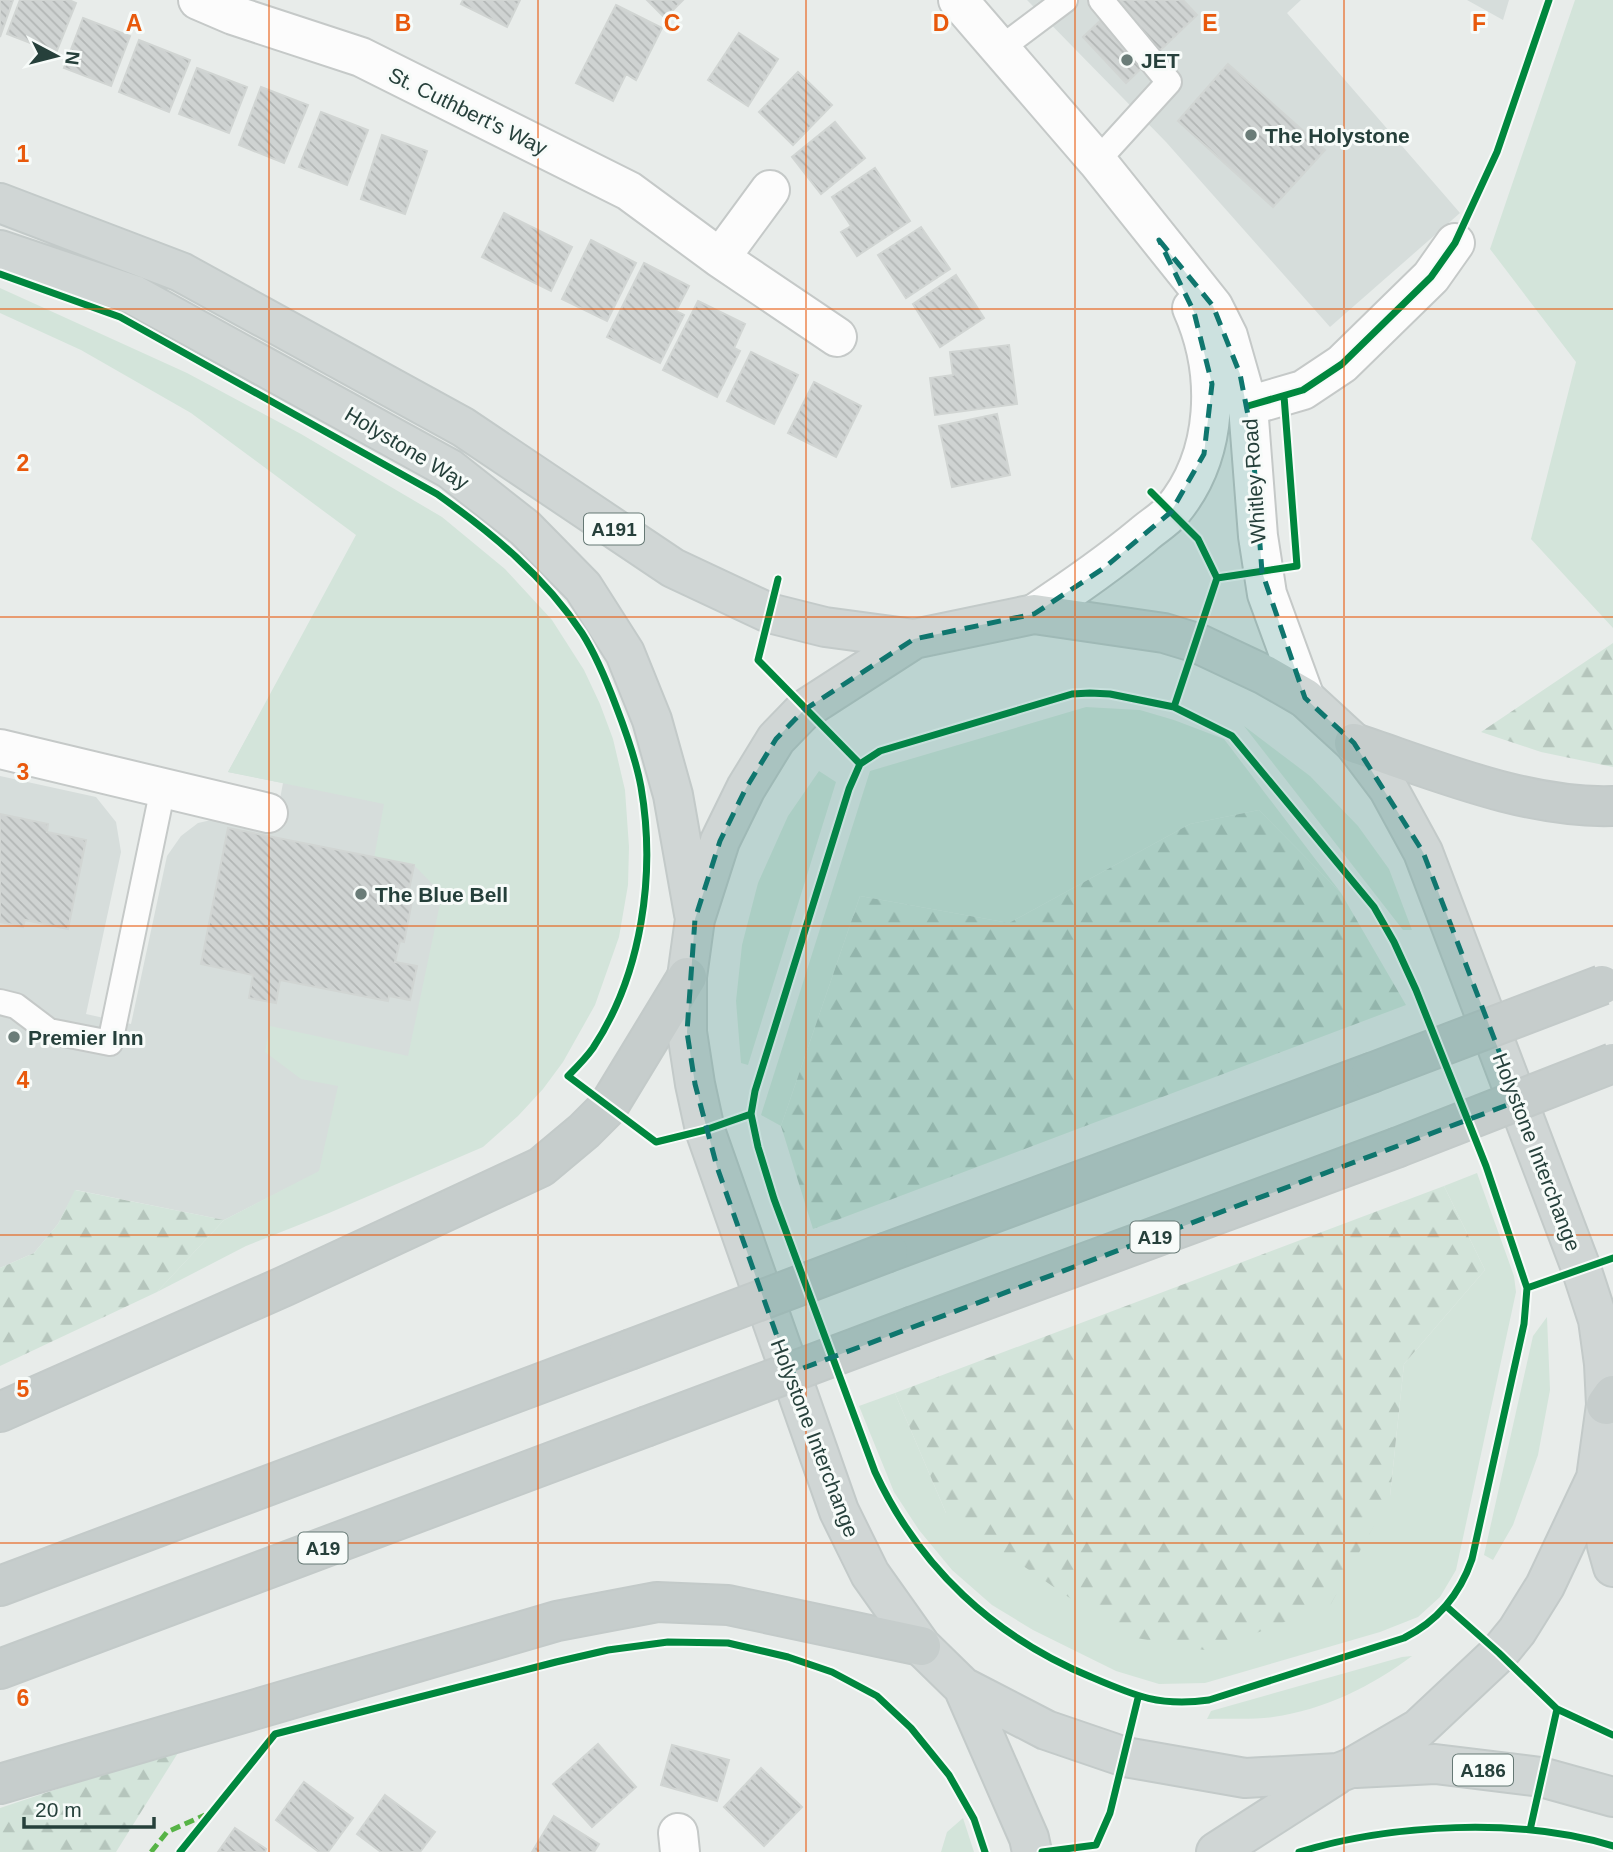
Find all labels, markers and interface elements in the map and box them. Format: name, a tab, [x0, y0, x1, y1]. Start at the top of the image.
text: A	[126, 10, 142, 36]
text: B	[395, 10, 411, 36]
text: C	[664, 10, 680, 36]
text: D	[933, 10, 949, 36]
text: E	[1202, 10, 1218, 36]
text: F	[1472, 10, 1486, 36]
north arrow	[21, 21, 91, 91]
place label: JET	[1141, 49, 1180, 72]
text: N	[61, 50, 84, 66]
marker: JET	[1119, 52, 1135, 68]
street label: St. Cuthbert's Way	[385, 63, 552, 160]
place label: The Holystone	[1265, 124, 1410, 147]
marker: The Holystone	[1243, 127, 1259, 143]
text: 1	[17, 141, 30, 167]
street label: Holystone Way	[341, 402, 474, 494]
street label: Whitley Road	[1238, 418, 1270, 544]
text: 2	[17, 450, 29, 476]
road number: A191	[584, 514, 644, 544]
text: 3	[17, 759, 29, 785]
place label: The Blue Bell	[375, 883, 508, 906]
marker: The Blue Bell	[353, 886, 369, 902]
place label: Premier Inn	[28, 1026, 144, 1049]
marker: Premier Inn	[6, 1029, 22, 1045]
street label: Holystone Interchange	[1489, 1050, 1585, 1254]
text: 4	[17, 1067, 30, 1093]
road number: A19	[1130, 1222, 1180, 1252]
street label: Holystone Interchange	[767, 1336, 863, 1540]
text: 5	[17, 1376, 30, 1402]
road number: A19	[298, 1532, 348, 1564]
text: 6	[17, 1685, 29, 1711]
road number: A186	[1453, 1754, 1513, 1786]
scale bar	[24, 1786, 154, 1830]
text: 20 m	[35, 1798, 82, 1821]

